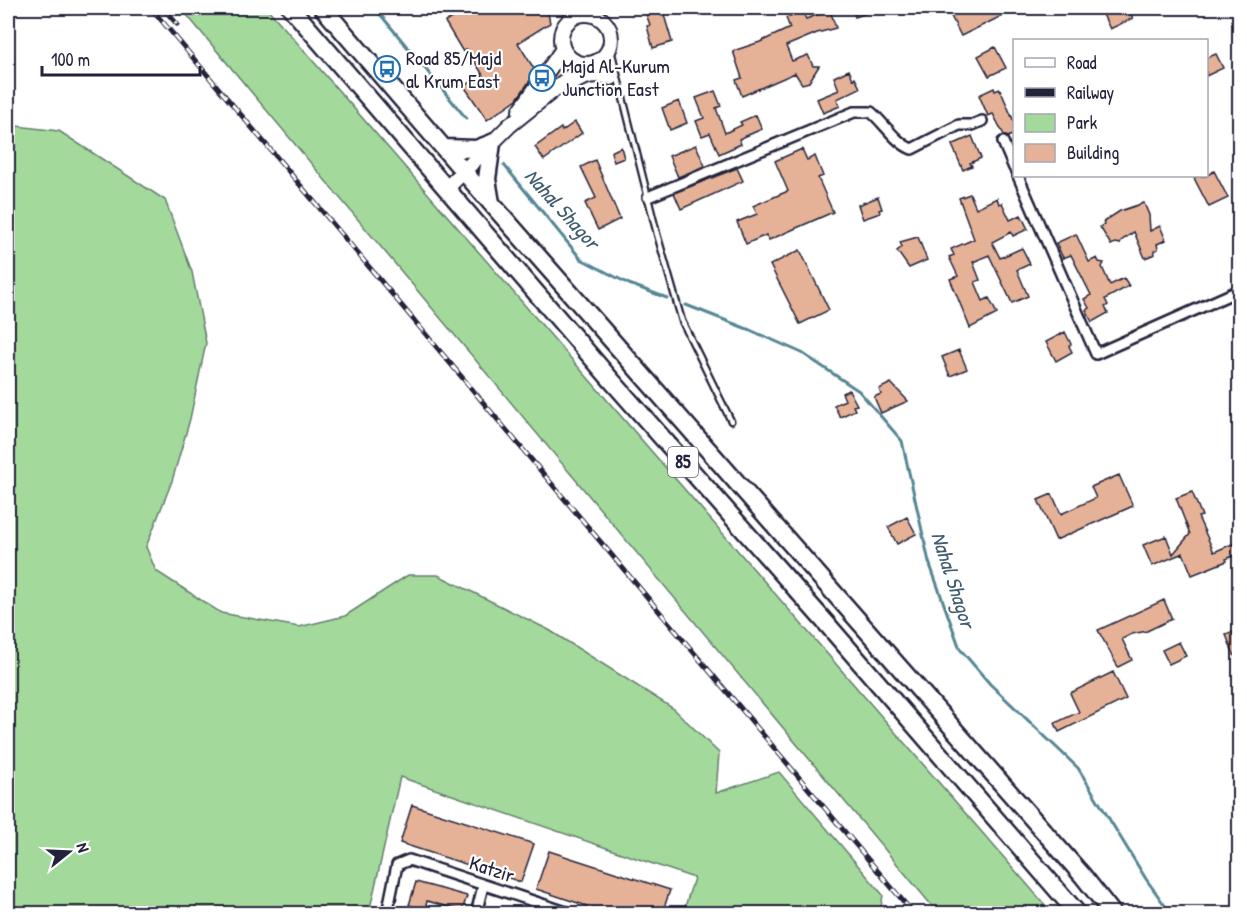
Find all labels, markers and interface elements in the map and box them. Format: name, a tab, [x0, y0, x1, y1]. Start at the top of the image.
scale bar	[42, 39, 200, 77]
legend	[1013, 39, 1208, 177]
place label: Road 85/Majd al Krum East	[406, 44, 501, 94]
text: 100 m	[51, 47, 90, 72]
text: Road	[1067, 50, 1097, 75]
place label: Majd Al-Kurum Junction East	[562, 52, 670, 102]
bus stop icon: Road 85/Majd al Krum East	[372, 54, 402, 84]
bus stop icon: Majd Al-Kurum Junction East	[527, 63, 557, 93]
text: Railway	[1067, 80, 1114, 105]
text: Park	[1067, 110, 1098, 135]
text: Building	[1067, 140, 1119, 165]
water label: Nahal Shagor	[518, 162, 608, 257]
road number: 85	[668, 447, 698, 477]
water label: Nahal Shagor	[924, 528, 984, 634]
north arrow	[39, 822, 99, 882]
text: N	[71, 840, 95, 855]
street label: Katzir	[466, 849, 518, 889]

